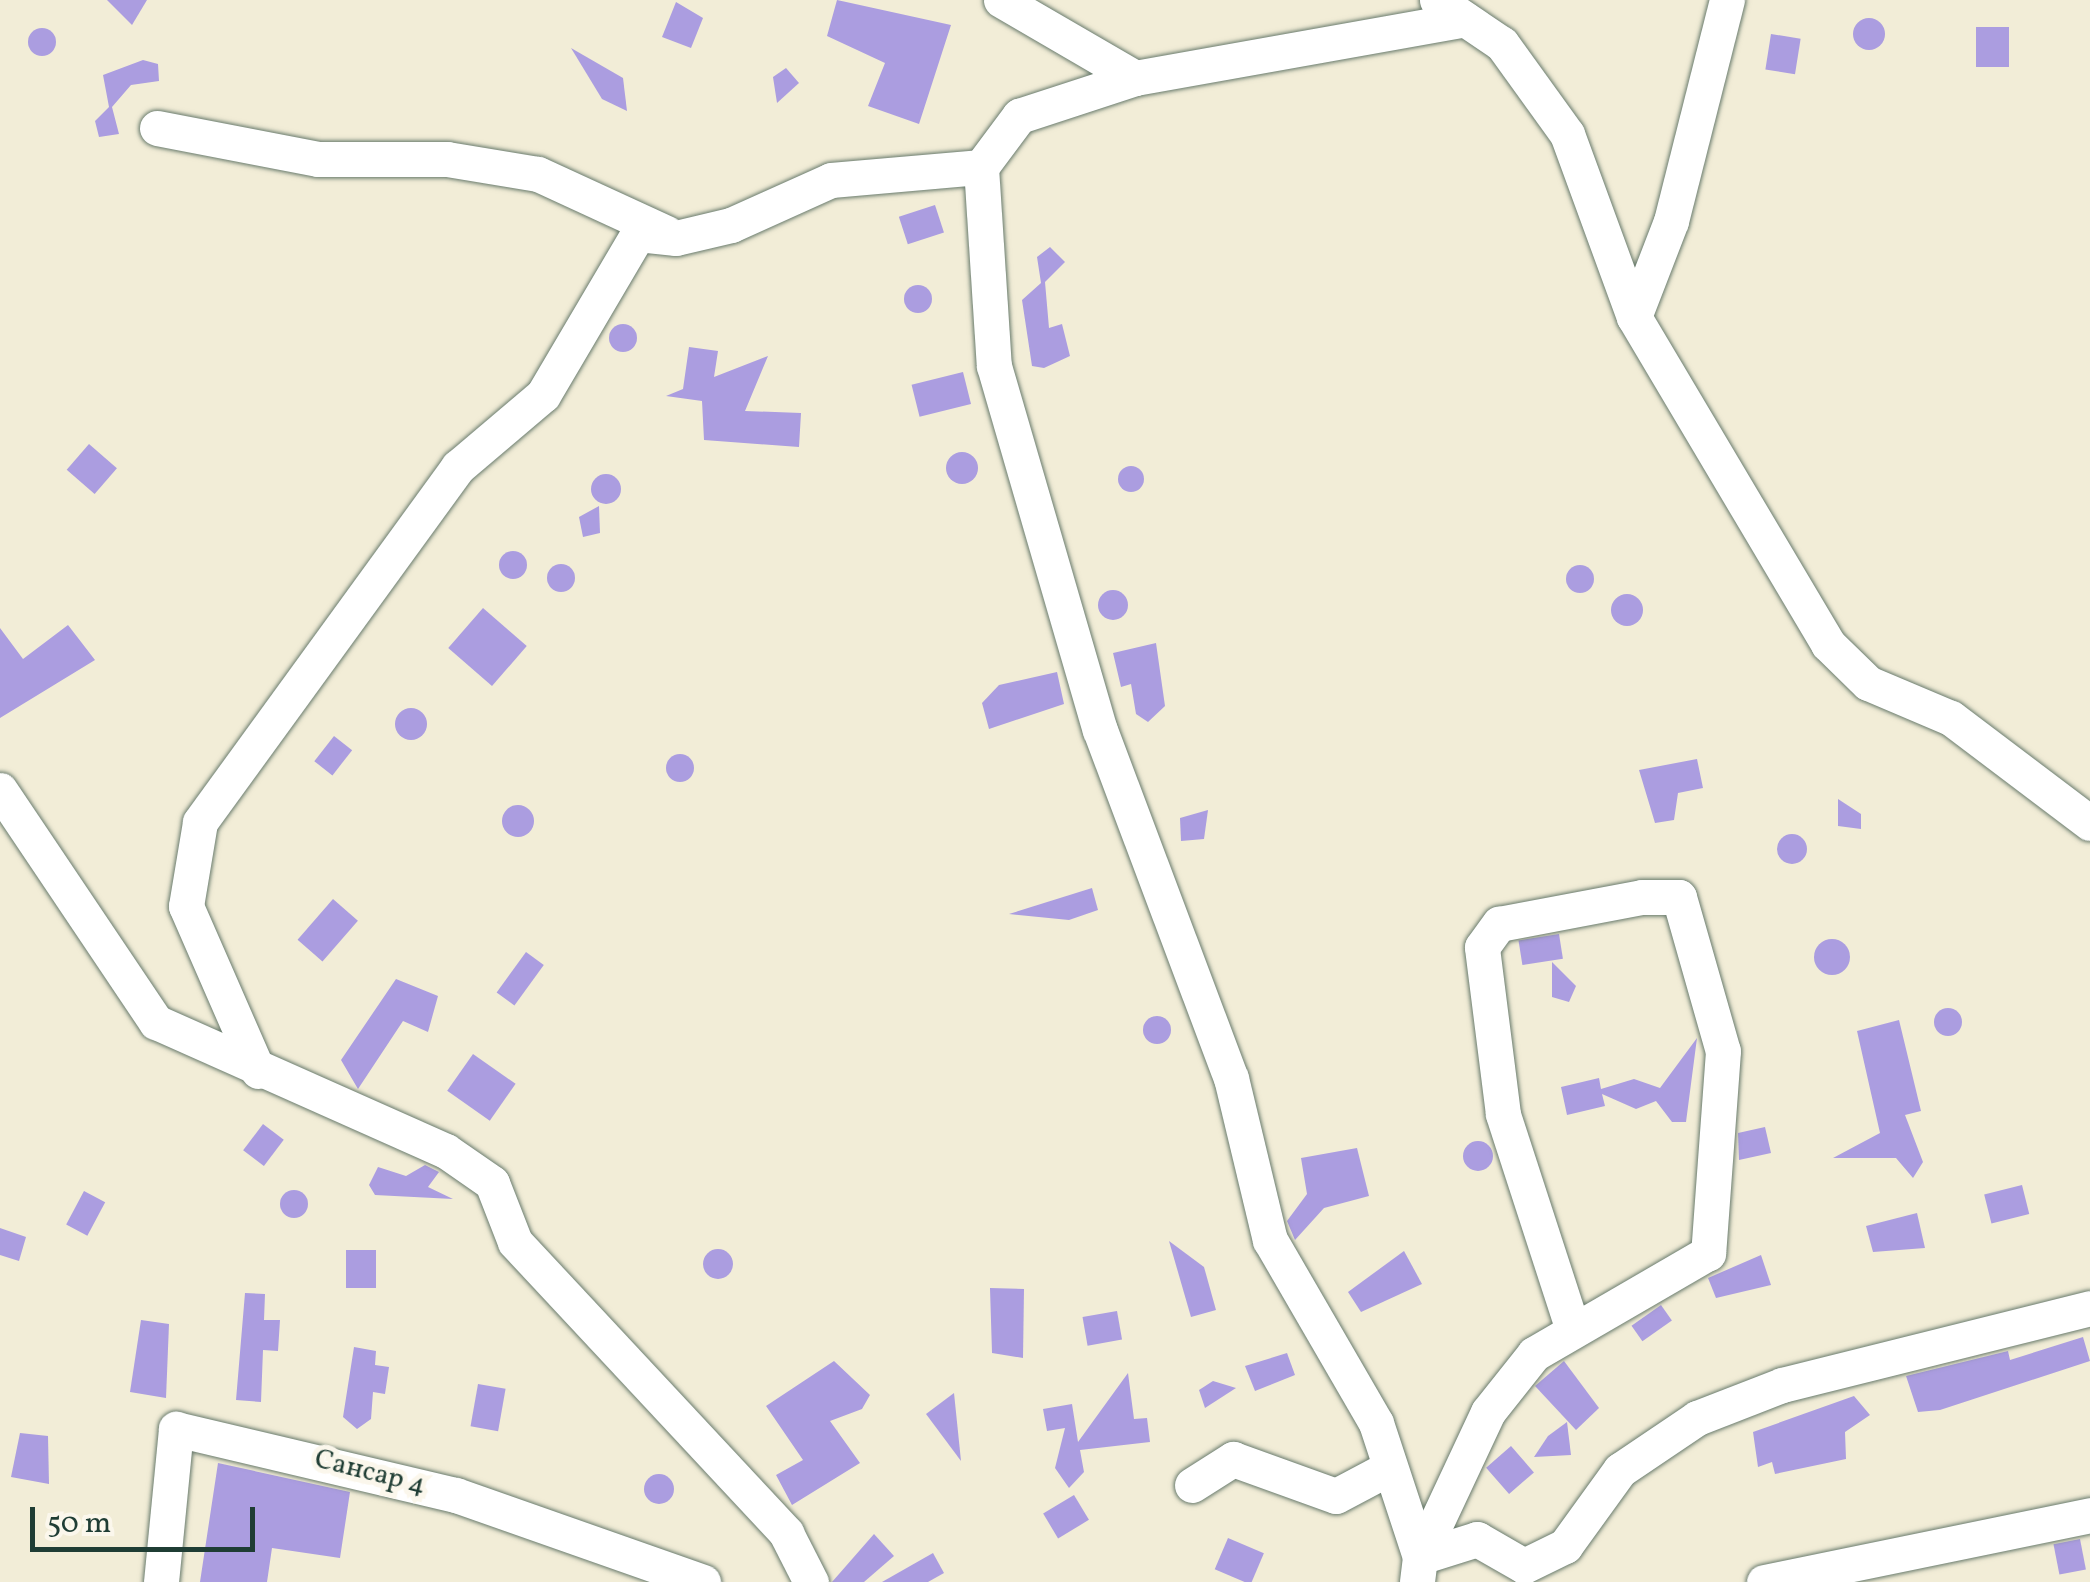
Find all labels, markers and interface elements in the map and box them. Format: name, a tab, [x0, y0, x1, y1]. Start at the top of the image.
street label: Сансар 4	[311, 1443, 429, 1503]
scale bar	[35, 1487, 260, 1549]
text: 50 m	[47, 1503, 111, 1545]

